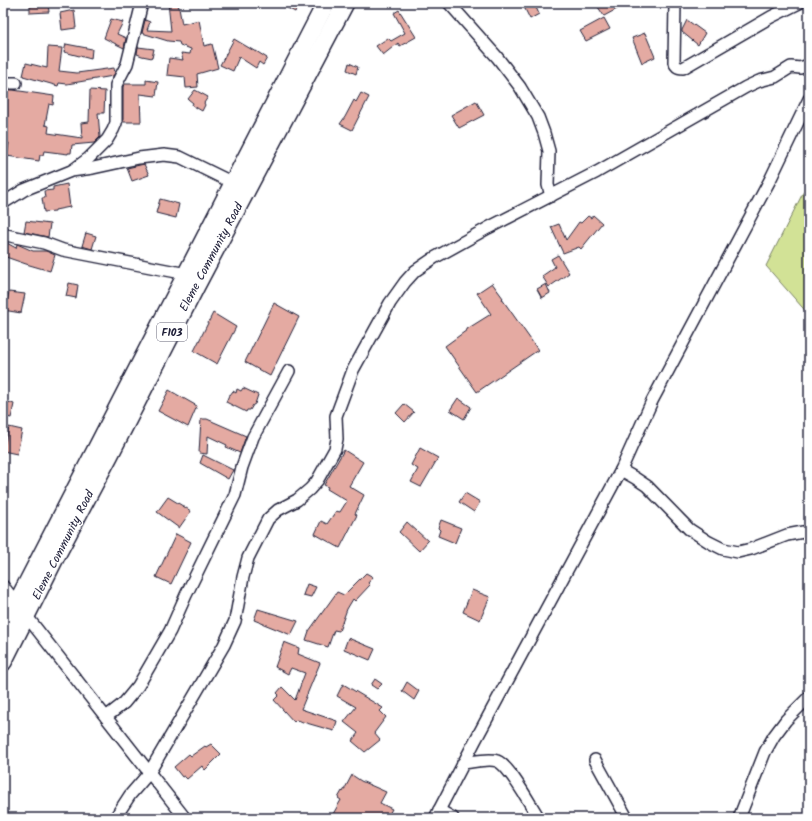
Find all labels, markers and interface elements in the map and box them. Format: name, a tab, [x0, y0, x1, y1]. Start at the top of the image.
street label: Eleme Community Road	[175, 198, 249, 315]
road number: F103	[157, 323, 187, 341]
street label: Eleme Community Road	[28, 486, 100, 603]

